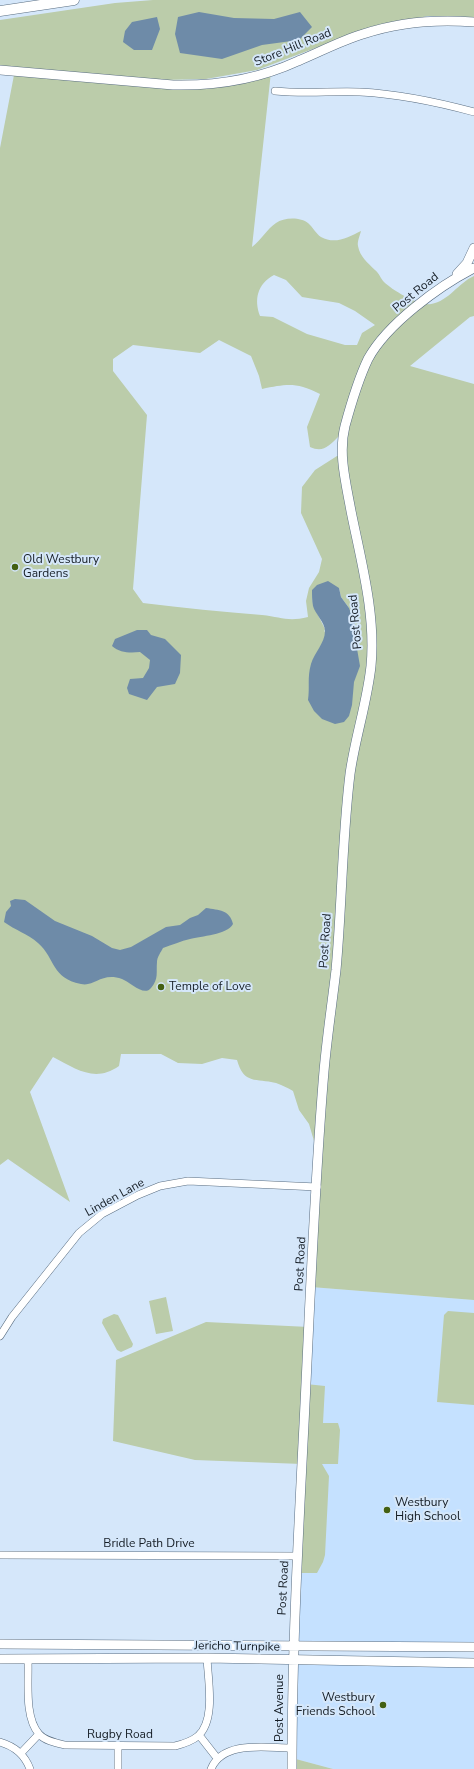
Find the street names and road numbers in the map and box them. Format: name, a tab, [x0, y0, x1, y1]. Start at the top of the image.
street label: Store Hill Road	[252, 26, 334, 70]
street label: Post Road	[390, 270, 442, 316]
street label: Post Road	[346, 594, 366, 650]
street label: Post Road	[317, 913, 335, 969]
street label: Linden Lane	[83, 1176, 147, 1220]
street label: Post Road	[292, 1236, 310, 1292]
street label: Bridle Path Drive	[103, 1537, 195, 1551]
street label: Post Road	[275, 1560, 293, 1616]
street label: Jericho Turnpike	[194, 1639, 280, 1655]
street label: Post Avenue	[273, 1674, 287, 1742]
street label: Rugby Road	[87, 1728, 153, 1742]

